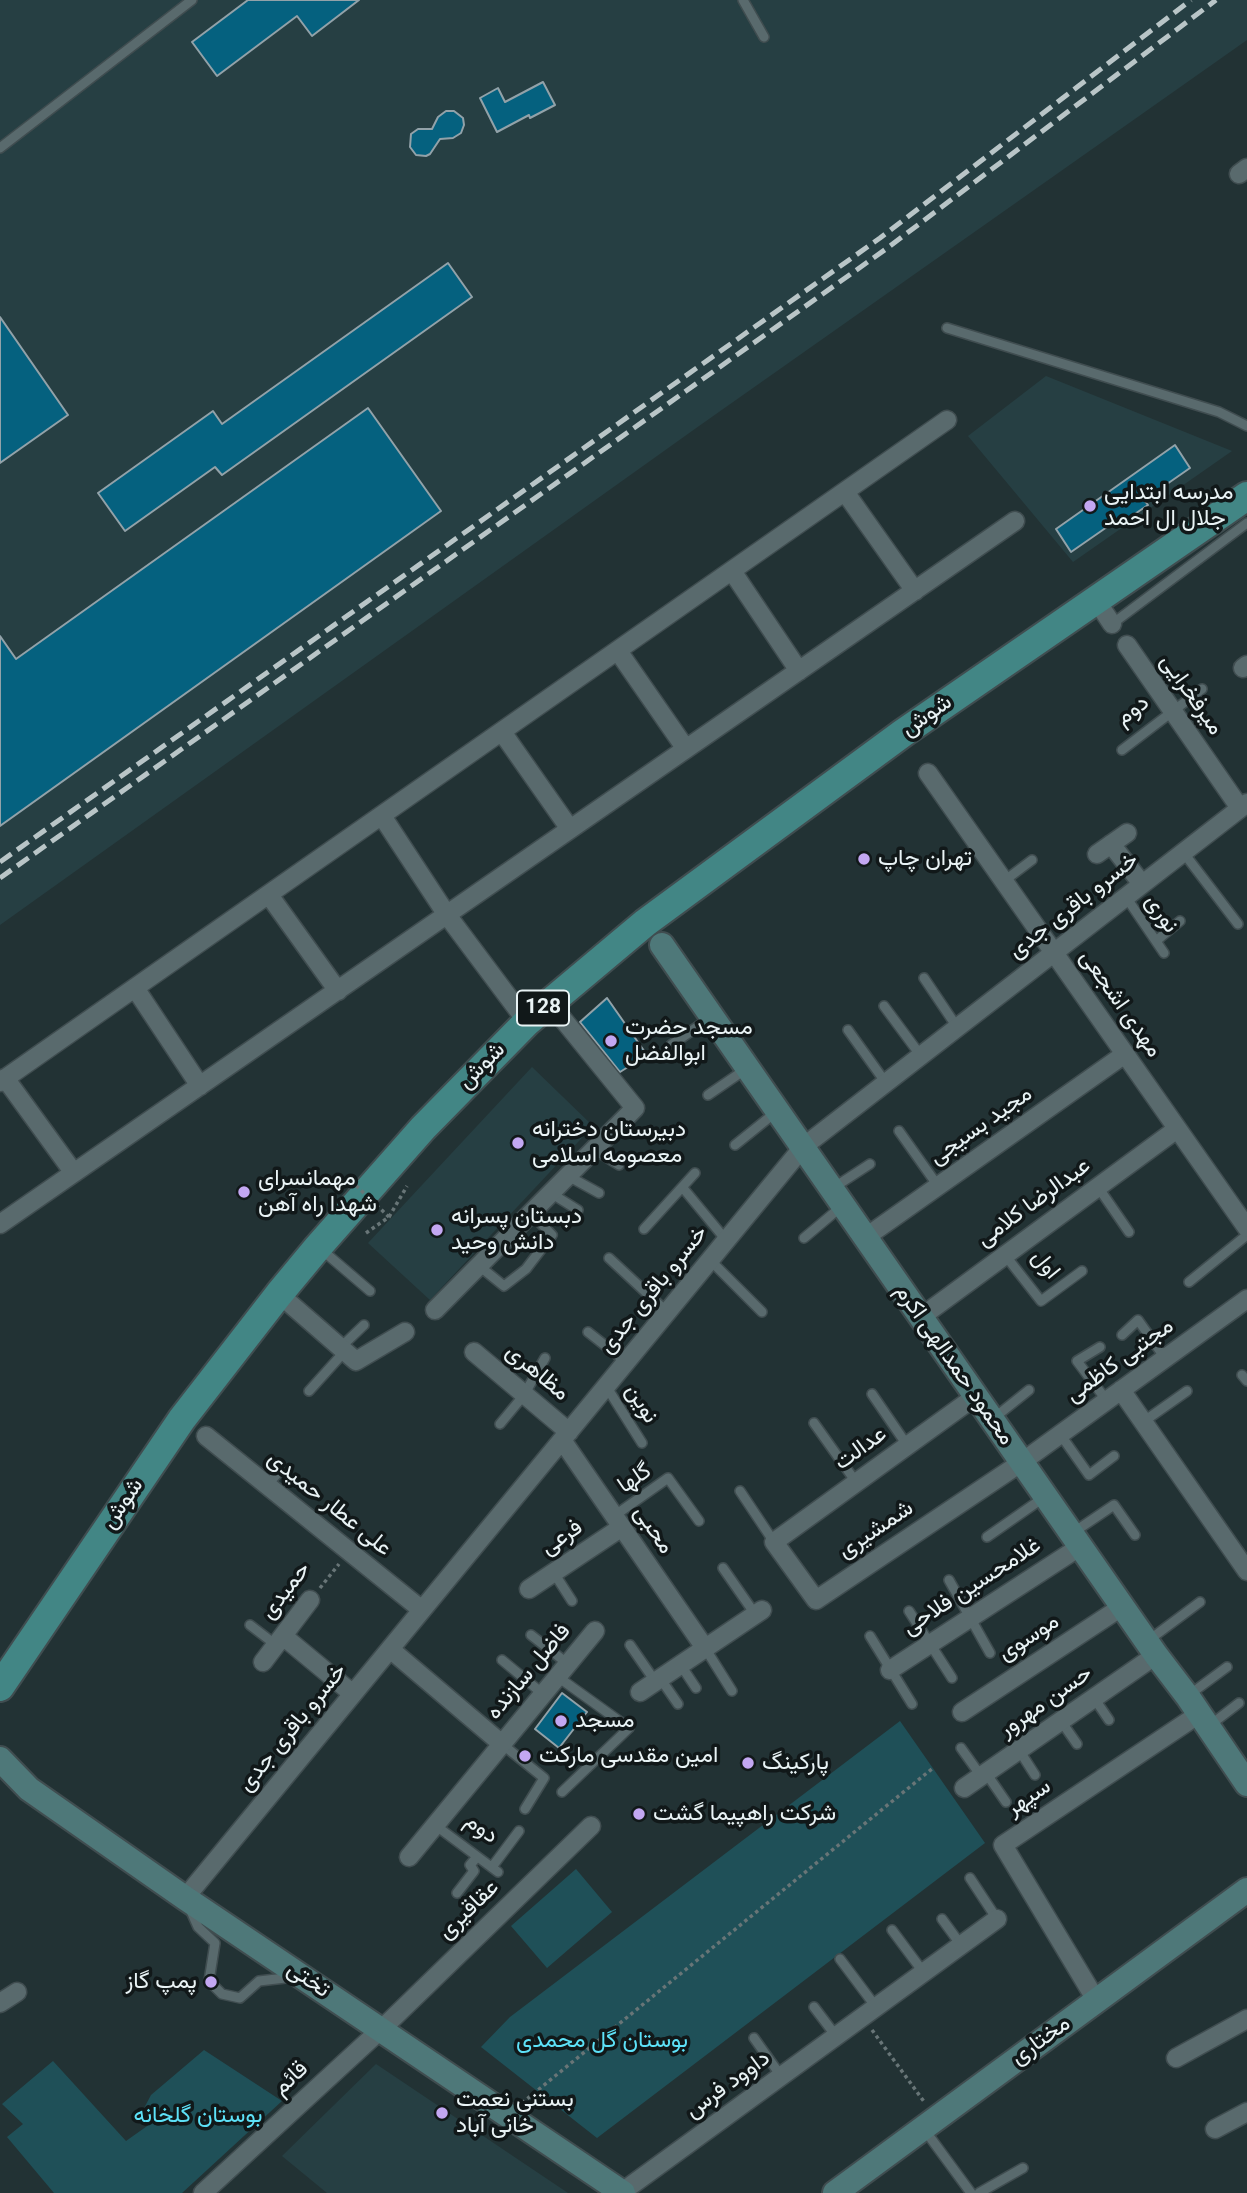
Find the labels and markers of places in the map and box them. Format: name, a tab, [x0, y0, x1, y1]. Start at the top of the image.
place label: مدرسه ابتدایی جلال ال احمد	[1104, 479, 1233, 533]
marker: مدرسه ابتدایی جلال ال احمد	[1082, 498, 1098, 514]
place label: تهران چاپ	[878, 845, 972, 873]
marker: تهران چاپ	[856, 851, 872, 867]
place label: مسجد حضرت ابوالفضل	[625, 1014, 753, 1068]
marker: مسجد حضرت ابوالفضل	[603, 1033, 619, 1049]
place label: دبیرستان دخترانه معصومه اسلامی	[532, 1116, 686, 1170]
marker: دبیرستان دخترانه معصومه اسلامی	[510, 1135, 526, 1151]
place label: مهمانسرای شهدا راه آهن	[258, 1165, 377, 1219]
marker: مهمانسرای شهدا راه آهن	[236, 1184, 252, 1200]
place label: دبستان پسرانه دانش وحید	[451, 1203, 582, 1257]
marker: دبستان پسرانه دانش وحید	[429, 1222, 445, 1238]
place label: مسجد	[575, 1707, 635, 1735]
marker: مسجد	[553, 1713, 569, 1729]
place label: امین مقدسی مارکت	[539, 1742, 718, 1770]
marker: امین مقدسی مارکت	[517, 1748, 533, 1764]
place label: پارکینگ	[762, 1749, 829, 1777]
marker: پارکینگ	[740, 1755, 756, 1771]
place label: شركت راهپيما گشت	[653, 1800, 836, 1828]
marker: شركت راهپيما گشت	[631, 1806, 647, 1822]
place label: پمپ گاز	[125, 1968, 197, 1996]
marker: پمپ گاز	[203, 1974, 219, 1990]
place label: بستنی نعمت خانی آباد	[456, 2086, 574, 2140]
marker: بستنی نعمت خانی آباد	[434, 2105, 450, 2121]

